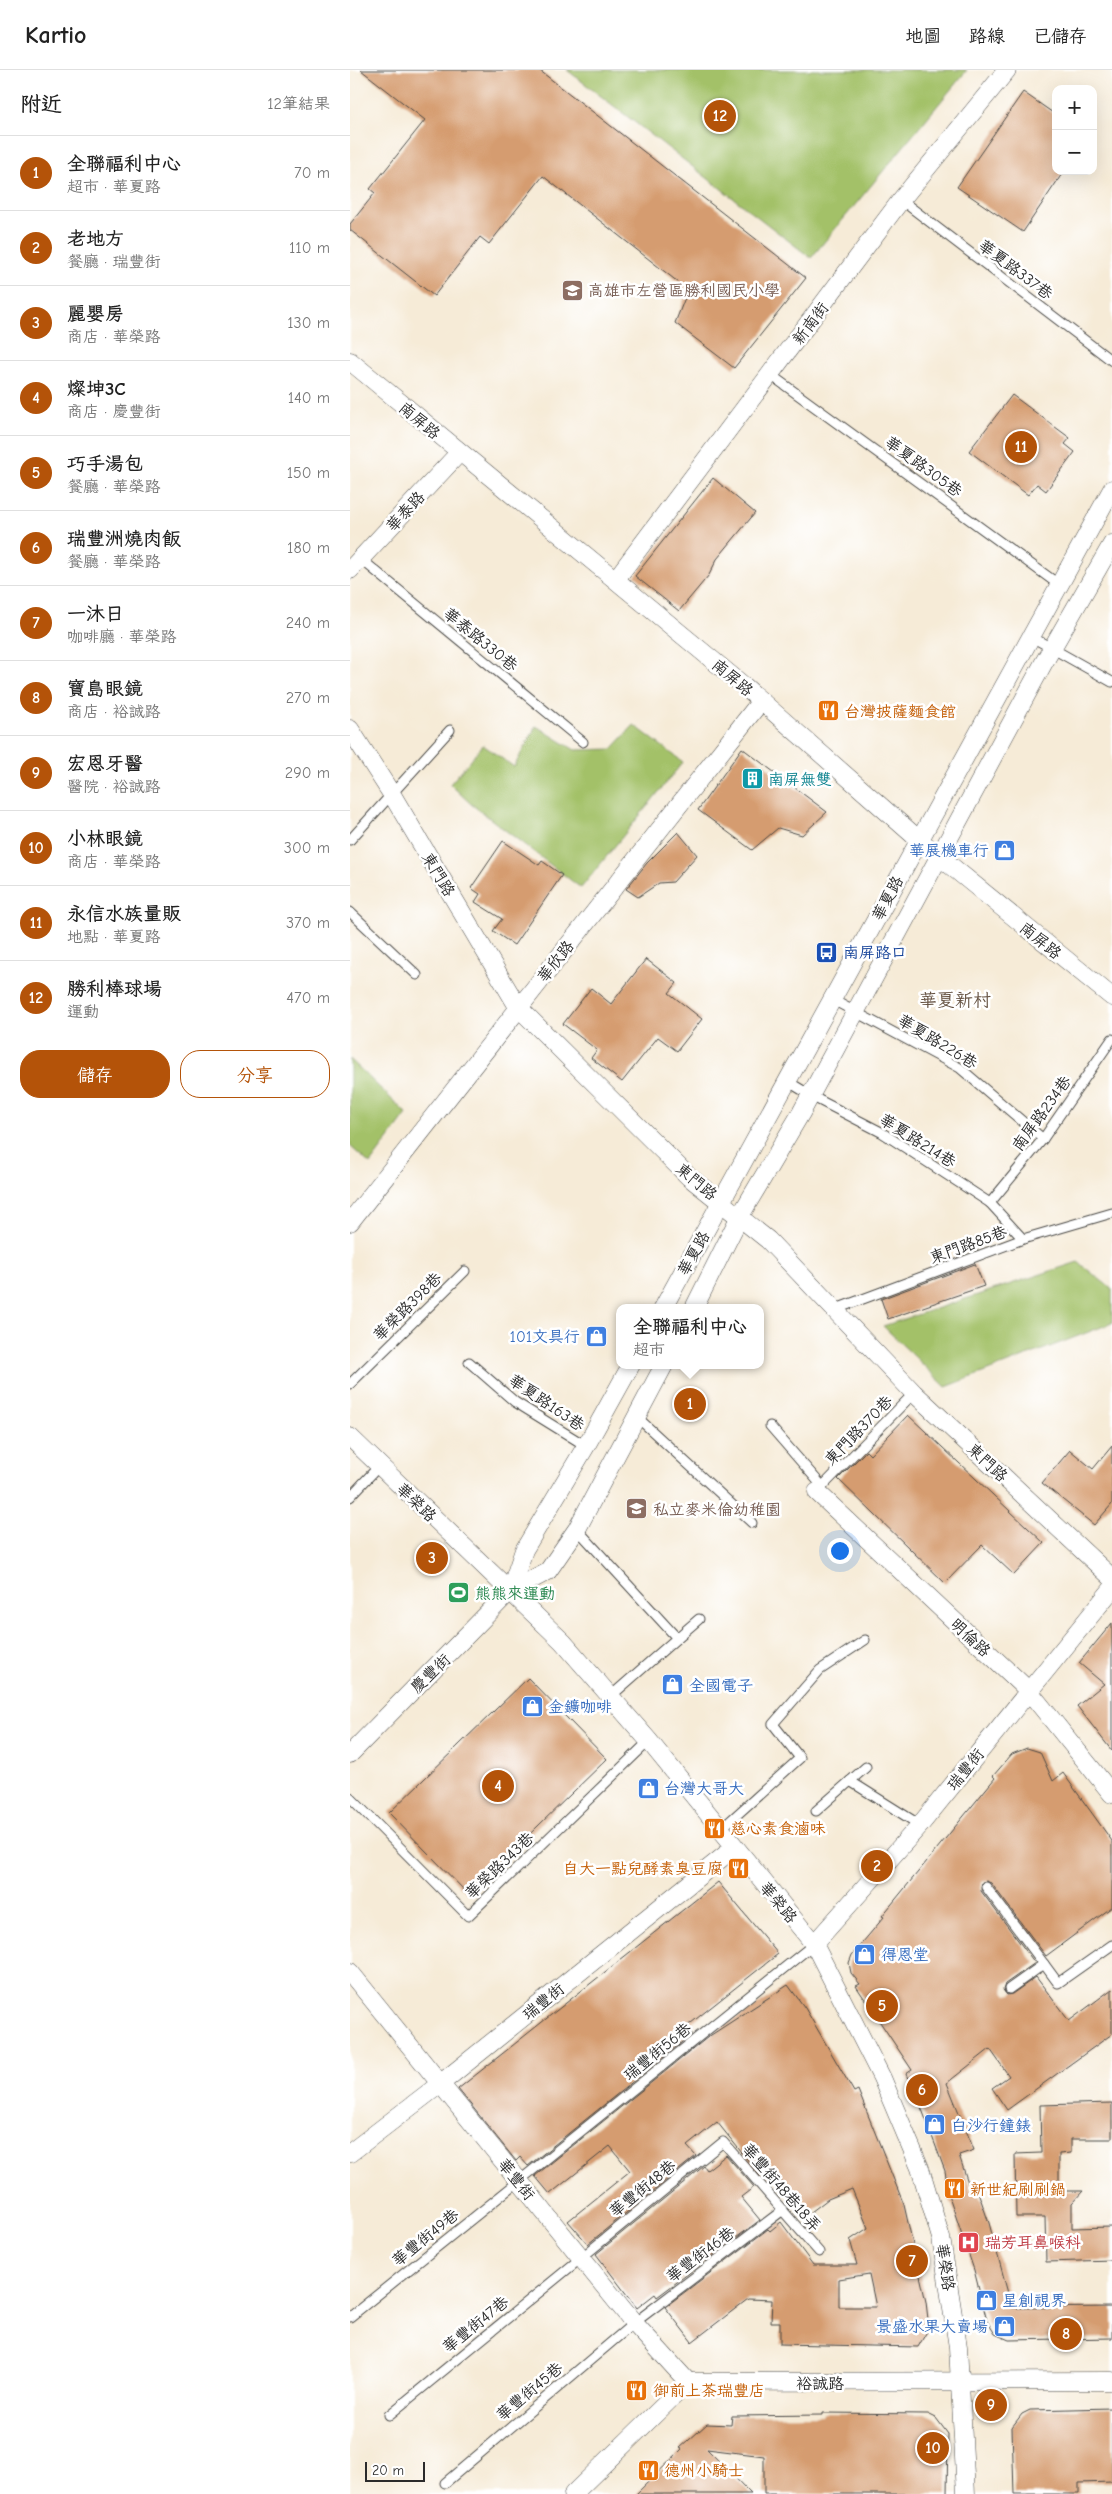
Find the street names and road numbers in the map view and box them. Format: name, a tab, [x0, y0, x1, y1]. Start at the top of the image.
street label: 華夏路337巷	[975, 236, 1056, 303]
street label: 新南街	[789, 299, 832, 348]
street label: 南屏路	[395, 398, 444, 443]
street label: 華夏路305巷	[882, 433, 965, 501]
street label: 華泰路	[383, 488, 429, 535]
street label: 華泰路330巷	[440, 604, 521, 675]
street label: 南屏路	[708, 655, 757, 700]
street label: 東門路	[418, 849, 458, 900]
street label: 華夏路	[869, 873, 907, 924]
street label: 南屏路	[1016, 919, 1065, 963]
street label: 華欣路	[534, 937, 578, 986]
street label: 華夏路226巷	[895, 1011, 980, 1073]
street label: 南屏路234巷	[1009, 1073, 1075, 1155]
street label: 華夏路214巷	[876, 1110, 959, 1171]
street label: 東門路	[672, 1159, 721, 1204]
street label: 東門路85巷	[927, 1223, 1009, 1267]
street label: 華夏路	[674, 1228, 713, 1279]
street label: 華榮路398巷	[370, 1269, 445, 1344]
street label: 華夏路163巷	[505, 1371, 588, 1435]
street label: 東門路370巷	[821, 1392, 896, 1469]
street label: 東門路	[964, 1440, 1011, 1486]
street label: 華榮路	[393, 1480, 440, 1526]
street label: 明倫路	[947, 1615, 994, 1661]
street label: 慶豐街	[407, 1651, 454, 1697]
street label: 瑞豐街	[944, 1745, 988, 1794]
street label: 華榮路343巷	[462, 1829, 538, 1903]
street label: 華榮路	[756, 1878, 801, 1927]
street label: 瑞豐街	[519, 1980, 568, 2024]
street label: 瑞豐街56巷	[620, 2019, 695, 2084]
street label: 華豐街48巷18弄	[738, 2140, 824, 2235]
street label: 華豐街	[494, 2155, 538, 2204]
street label: 華豐街48巷	[606, 2157, 679, 2221]
street label: 華豐街49巷	[389, 2206, 462, 2270]
street label: 華豐街46巷	[663, 2223, 738, 2286]
street label: 華榮路	[932, 2242, 958, 2292]
street label: 華豐街47巷	[439, 2293, 512, 2357]
street label: 華豐街45巷	[493, 2359, 566, 2425]
street label: 裕誠路	[796, 2375, 844, 2393]

